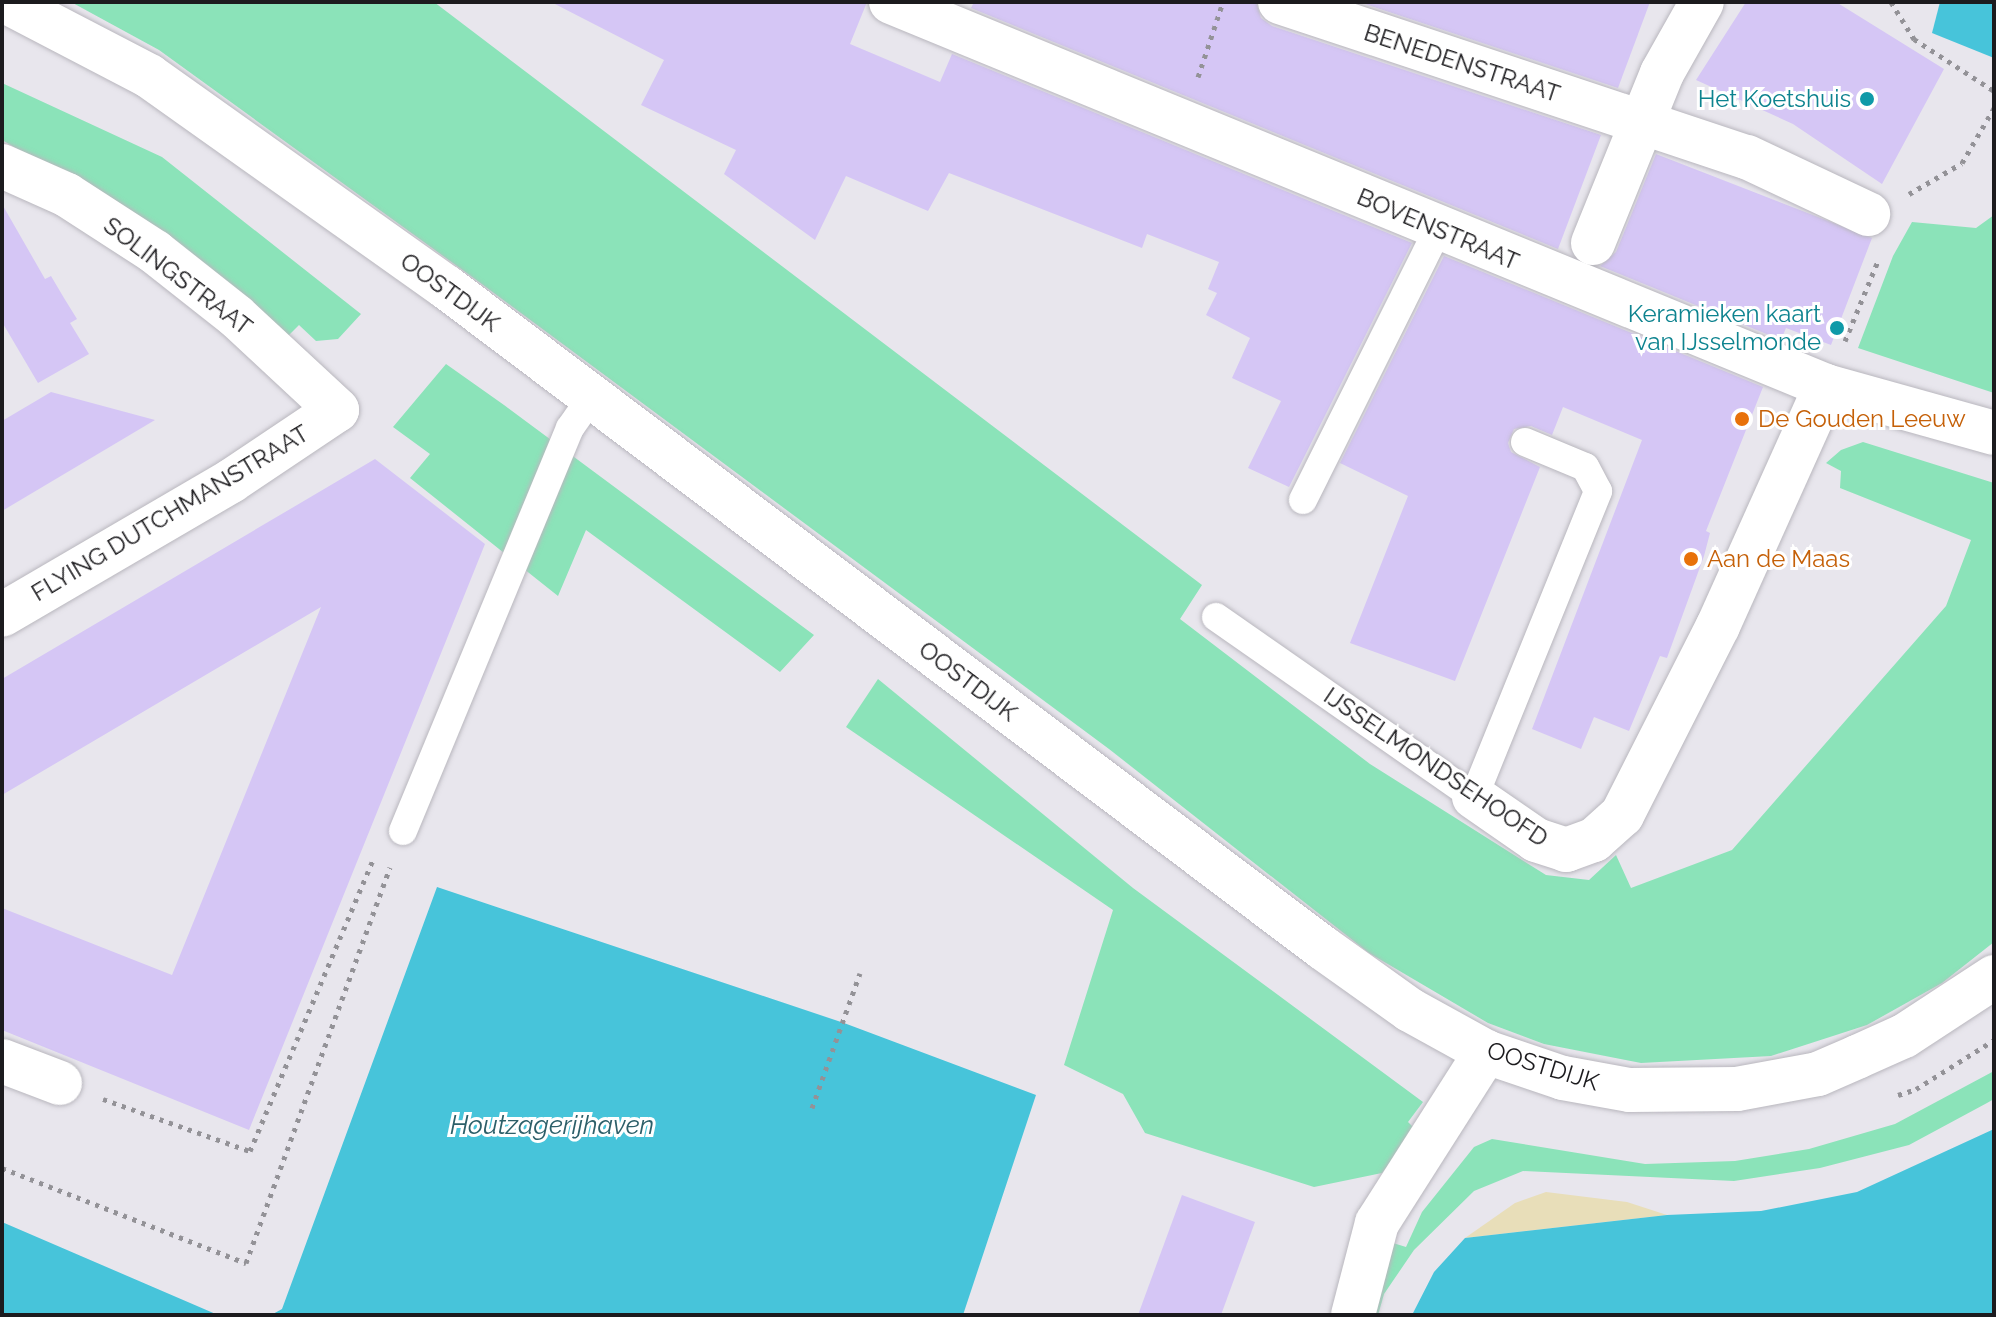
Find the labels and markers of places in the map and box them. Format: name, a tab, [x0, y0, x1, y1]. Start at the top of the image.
place label: Het Koetshuis	[1698, 85, 1851, 113]
marker: Het Koetshuis	[1858, 90, 1876, 108]
place label: Keramieken kaart van IJsselmonde	[1628, 300, 1821, 356]
marker: Keramieken kaart van IJsselmonde	[1828, 319, 1846, 337]
place label: De Gouden Leeuw	[1758, 405, 1966, 433]
marker: De Gouden Leeuw	[1733, 410, 1751, 428]
place label: Aan de Maas	[1707, 545, 1850, 573]
marker: Aan de Maas	[1682, 550, 1700, 568]

